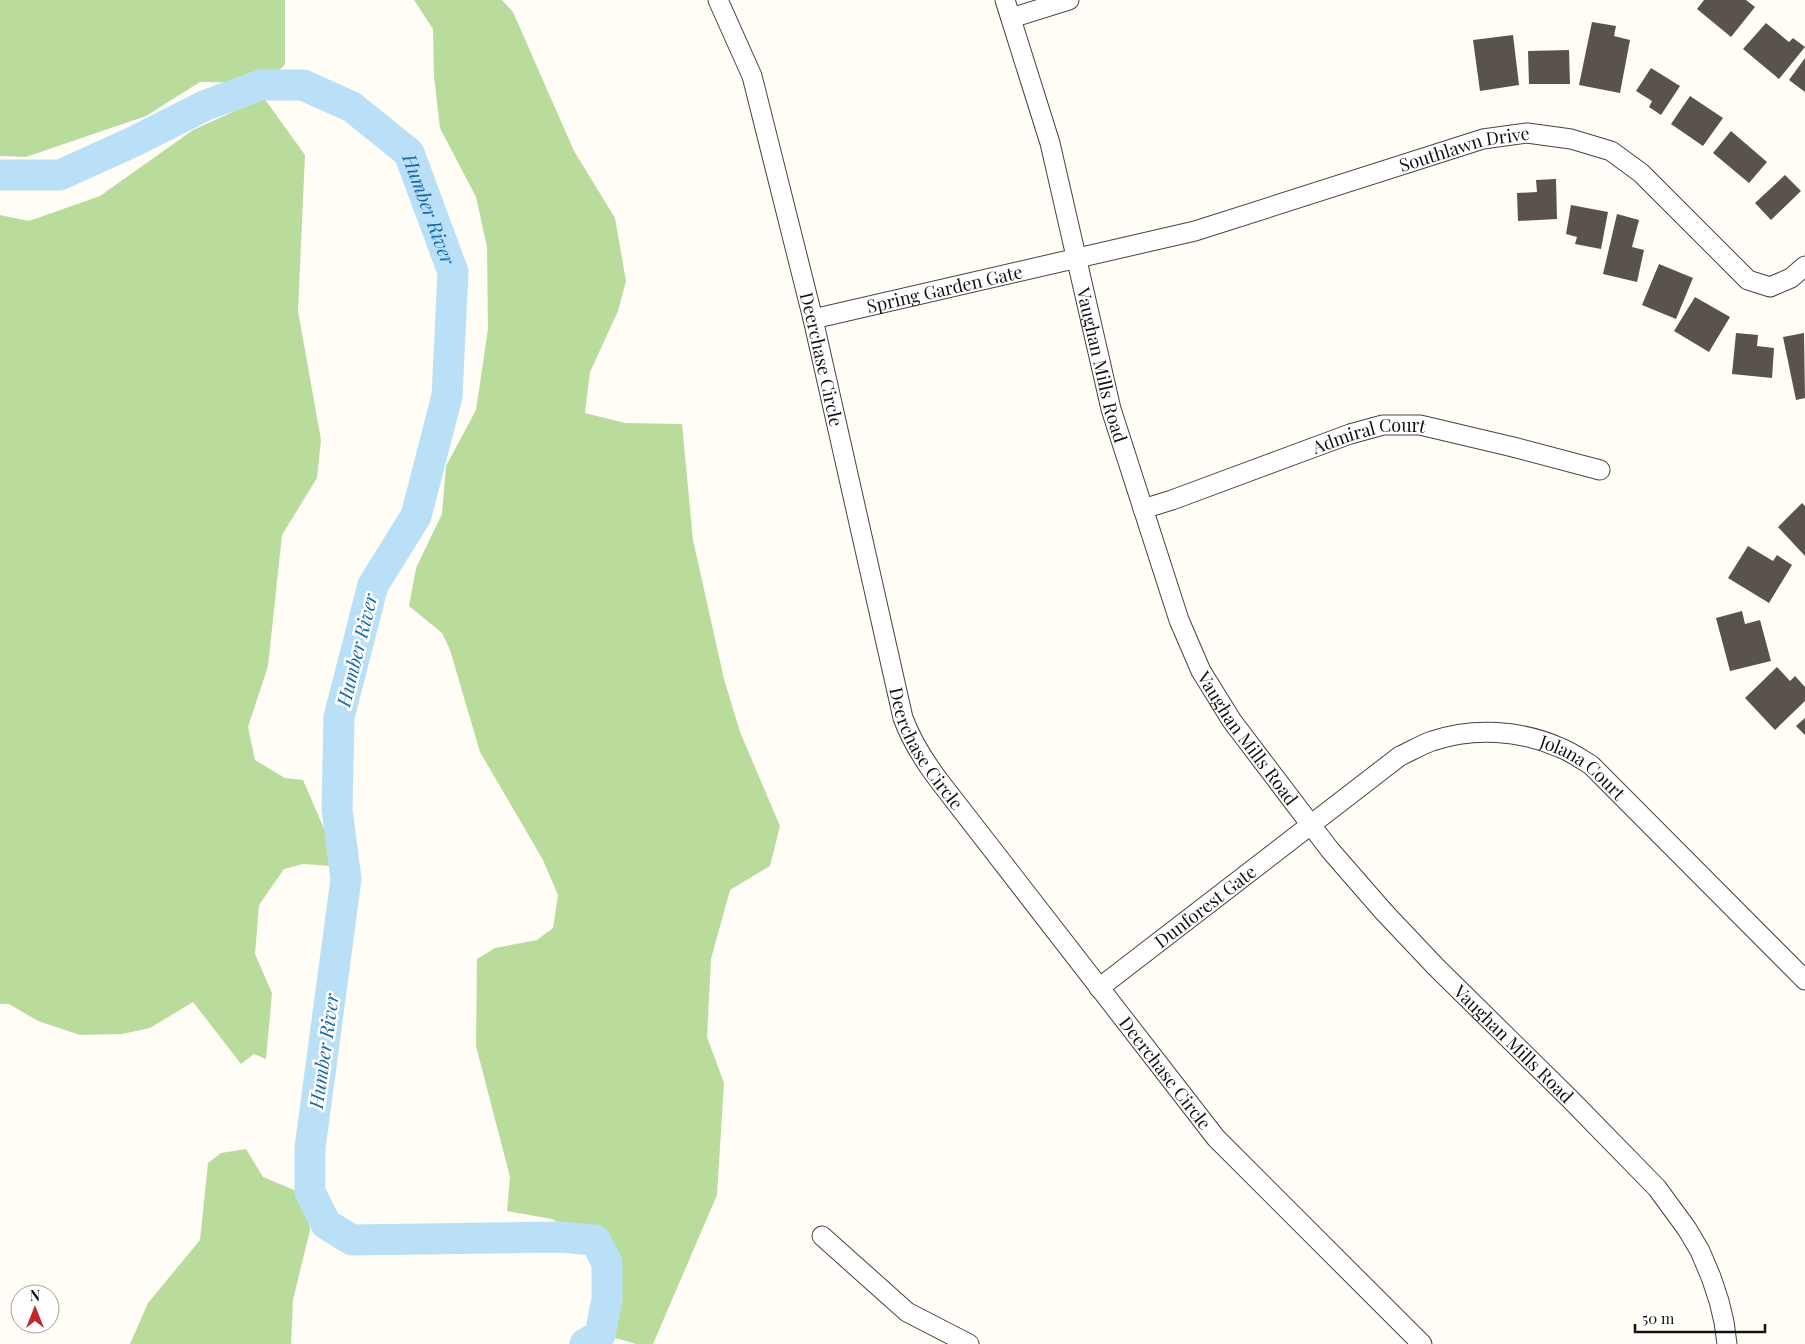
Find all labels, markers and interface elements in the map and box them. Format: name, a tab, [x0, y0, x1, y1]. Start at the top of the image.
street label: Southlawn Drive	[1396, 121, 1531, 177]
water label: Humber River	[397, 149, 462, 269]
street label: Spring Garden Gate	[864, 259, 1025, 318]
street label: Vaughan Mills Road	[1071, 284, 1133, 446]
street label: Deerchase Circle	[795, 290, 849, 429]
street label: Admiral Court	[1308, 413, 1429, 459]
water label: Humber River	[329, 590, 383, 710]
street label: Vaughan Mills Road	[1192, 666, 1304, 810]
street label: Deerchase Circle	[884, 685, 969, 814]
street label: Jolana Court	[1536, 729, 1631, 805]
street label: Dunforest Gate	[1149, 859, 1261, 953]
street label: Vaughan Mills Road	[1448, 979, 1579, 1108]
water label: Humber River	[302, 991, 344, 1111]
street label: Deerchase Circle	[1114, 1011, 1217, 1134]
north arrow	[10, 1284, 60, 1334]
text: N	[30, 1286, 40, 1305]
scale bar	[1635, 1302, 1765, 1334]
text: 50 m	[1642, 1308, 1675, 1328]

